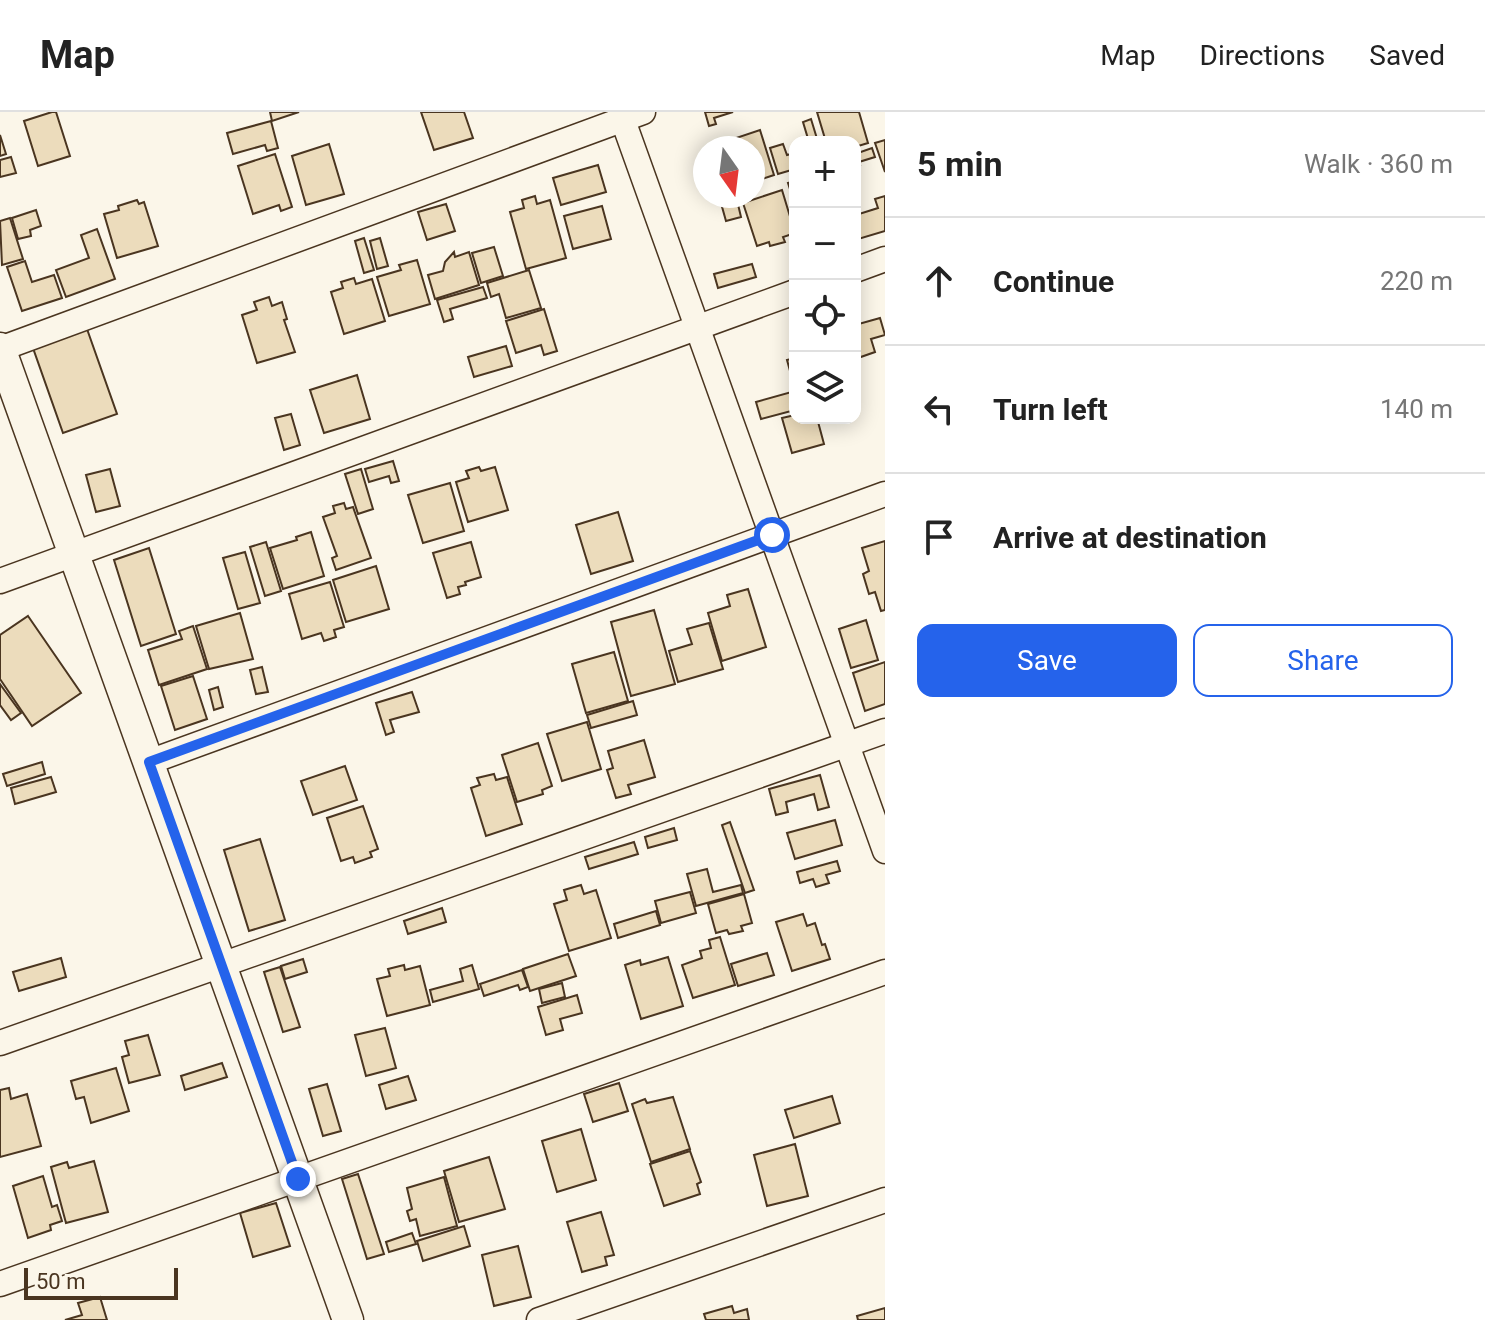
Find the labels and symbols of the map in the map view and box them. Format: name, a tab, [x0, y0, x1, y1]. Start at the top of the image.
north arrow	[693, 136, 765, 208]
route start	[754, 517, 790, 553]
route end	[280, 1161, 316, 1197]
scale bar	[24, 1264, 178, 1300]

